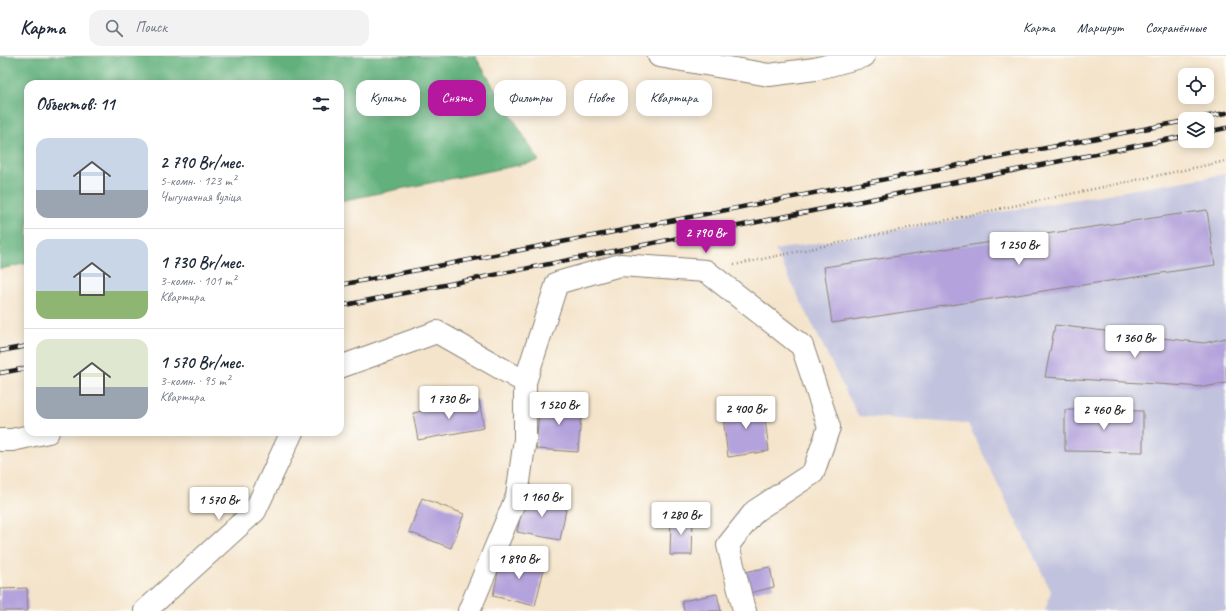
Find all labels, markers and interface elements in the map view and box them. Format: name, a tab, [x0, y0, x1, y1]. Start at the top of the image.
search box	[89, 10, 369, 46]
text: Карта	[20, 16, 65, 40]
icon: search	[103, 17, 125, 39]
text: Поиск	[135, 18, 167, 37]
text: Карта	[1023, 19, 1055, 36]
text: Маршрут	[1077, 19, 1123, 36]
text: Сохранённые	[1145, 19, 1206, 36]
map controls	[1178, 68, 1214, 148]
button: locate	[1178, 68, 1214, 104]
chip: Купить	[356, 80, 420, 116]
chip: Снять	[428, 80, 486, 116]
chip: Фильтры	[494, 80, 566, 116]
chip: Новое	[574, 80, 628, 116]
chip: Квартира	[636, 80, 712, 116]
icon: filters	[310, 93, 332, 115]
text: Объектов: 11	[36, 94, 115, 115]
button: layers	[1178, 112, 1214, 148]
text: 2 790 Br/мес.	[160, 152, 244, 173]
icon: home	[68, 154, 116, 202]
text: 5-комн. · 123 m²	[160, 173, 236, 189]
text: Чыгуначная вуліца	[160, 189, 241, 205]
pin: 2 790 Br	[665, 220, 747, 254]
text: 2 790 Br	[686, 225, 726, 241]
pin: 1 250 Br	[978, 232, 1060, 266]
text: 1 250 Br	[999, 237, 1039, 253]
text: 1 730 Br/мес.	[160, 252, 244, 273]
icon: home	[68, 255, 116, 303]
text: 3-комн. · 101 m²	[160, 273, 236, 289]
text: Квартира	[160, 289, 204, 305]
pin: 1 360 Br	[1094, 325, 1176, 359]
text: 1 360 Br	[1114, 330, 1156, 346]
text: 1 570 Br/мес.	[160, 352, 244, 373]
icon: home	[68, 355, 116, 403]
text: 3-комн. · 95 m²	[160, 373, 230, 389]
pin: 1 730 Br	[408, 386, 490, 420]
text: Квартира	[160, 389, 204, 405]
text: 1 730 Br	[428, 391, 470, 407]
pin: 1 520 Br	[518, 392, 600, 426]
pin: 2 400 Br	[705, 396, 787, 430]
text: 1 520 Br	[539, 397, 579, 413]
pin: 2 460 Br	[1063, 397, 1145, 431]
text: 2 400 Br	[725, 401, 767, 417]
text: 2 460 Br	[1083, 402, 1125, 418]
pin: 1 160 Br	[501, 484, 583, 518]
pin: 1 570 Br	[178, 487, 260, 521]
text: 1 160 Br	[521, 489, 563, 505]
text: 1 570 Br	[199, 492, 239, 508]
pin: 1 280 Br	[640, 502, 722, 536]
text: 1 280 Br	[660, 507, 702, 523]
pin: 1 890 Br	[478, 546, 560, 580]
text: 1 890 Br	[498, 551, 540, 567]

